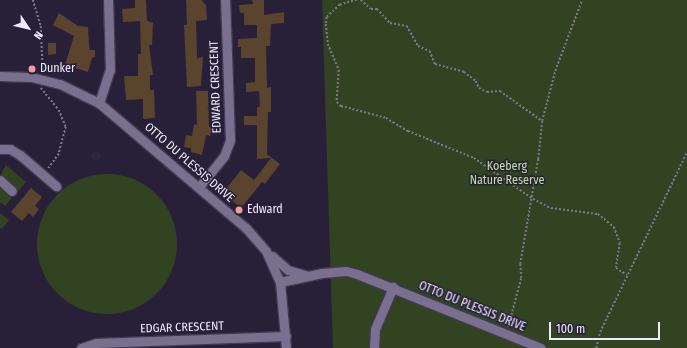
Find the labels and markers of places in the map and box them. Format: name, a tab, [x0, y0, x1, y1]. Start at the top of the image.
place label: Dunker	[40, 62, 75, 76]
marker: Dunker	[27, 64, 37, 74]
place label: Edward	[247, 203, 283, 217]
marker: Edward	[234, 205, 244, 215]

